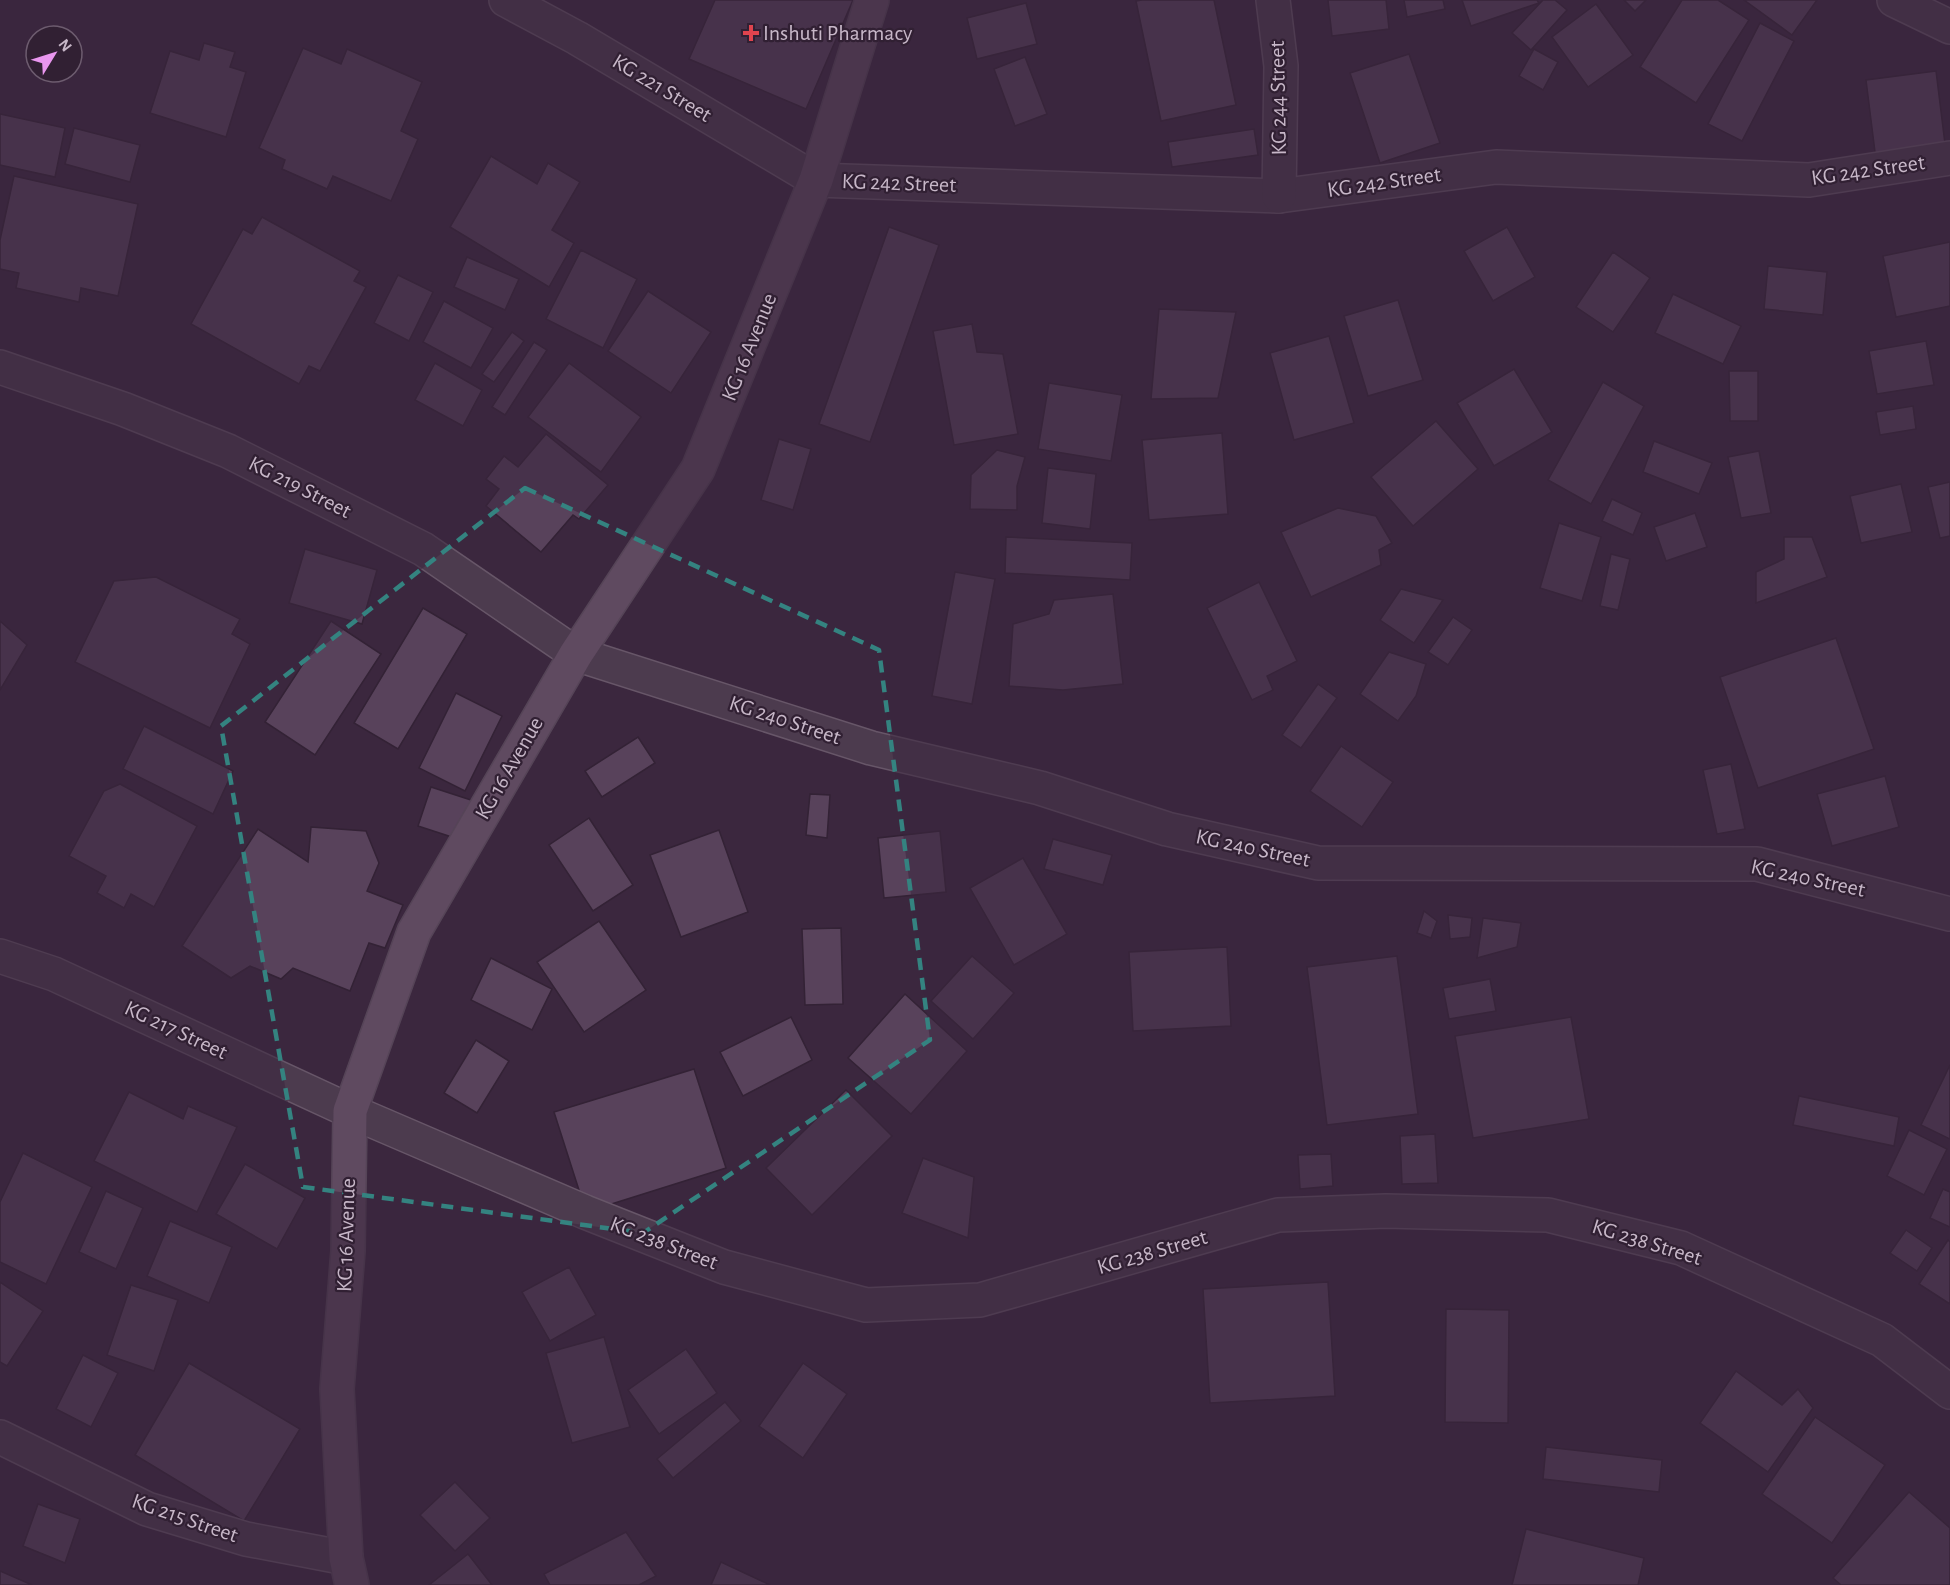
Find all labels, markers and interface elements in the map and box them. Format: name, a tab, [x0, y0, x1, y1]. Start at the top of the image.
place label: Inshuti Pharmacy	[763, 22, 913, 44]
north arrow	[24, 24, 84, 84]
marker: Inshuti Pharmacy	[744, 26, 758, 40]
text: N	[55, 36, 75, 55]
street label: KG 244 Street	[1266, 40, 1290, 156]
street label: KG 221 Street	[609, 50, 715, 126]
street label: KG 242 Street	[1810, 151, 1926, 189]
street label: KG 242 Street	[1326, 163, 1442, 201]
street label: KG 242 Street	[841, 170, 957, 196]
street label: KG 16 Avenue	[717, 290, 781, 404]
street label: KG 219 Street	[245, 452, 355, 522]
street label: KG 240 Street	[726, 692, 844, 748]
street label: KG 16 Avenue	[471, 713, 547, 823]
street label: KG 240 Street	[1194, 825, 1312, 871]
street label: KG 240 Street	[1749, 855, 1867, 901]
street label: KG 217 Street	[121, 997, 231, 1063]
street label: KG 16 Avenue	[333, 1178, 359, 1292]
street label: KG 238 Street	[607, 1212, 721, 1274]
street label: KG 238 Street	[1590, 1215, 1704, 1269]
street label: KG 238 Street	[1095, 1226, 1209, 1278]
street label: KG 215 Street	[129, 1490, 241, 1546]

